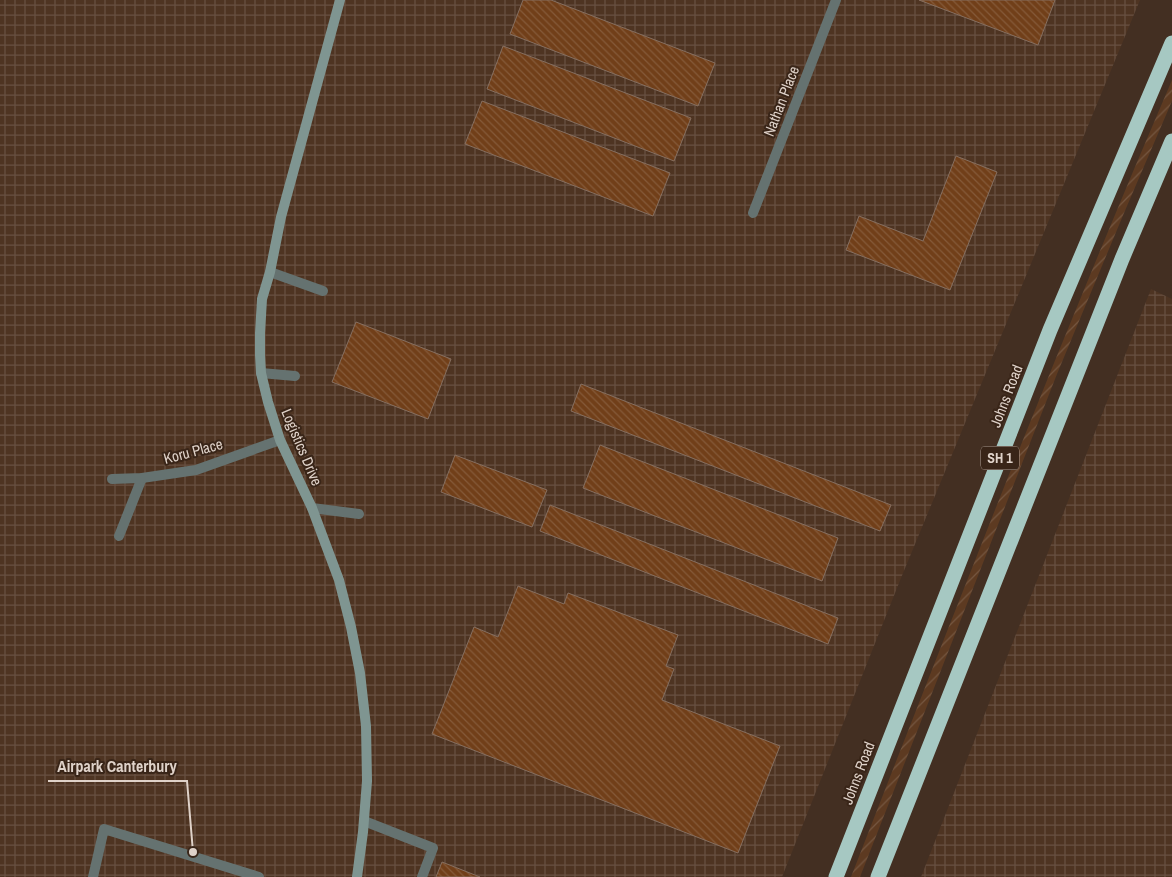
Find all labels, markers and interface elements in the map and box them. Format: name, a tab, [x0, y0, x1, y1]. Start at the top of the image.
street label: Nathan Place	[758, 63, 804, 139]
street label: Johns Road	[984, 362, 1028, 430]
street label: Logistics Drive	[276, 405, 328, 489]
street label: Koru Place	[161, 433, 225, 469]
road number: SH 1	[981, 446, 1019, 469]
street label: Johns Road	[836, 739, 880, 807]
callout: Airpark Canterbury	[48, 750, 187, 781]
text: Airpark Canterbury	[57, 755, 177, 777]

